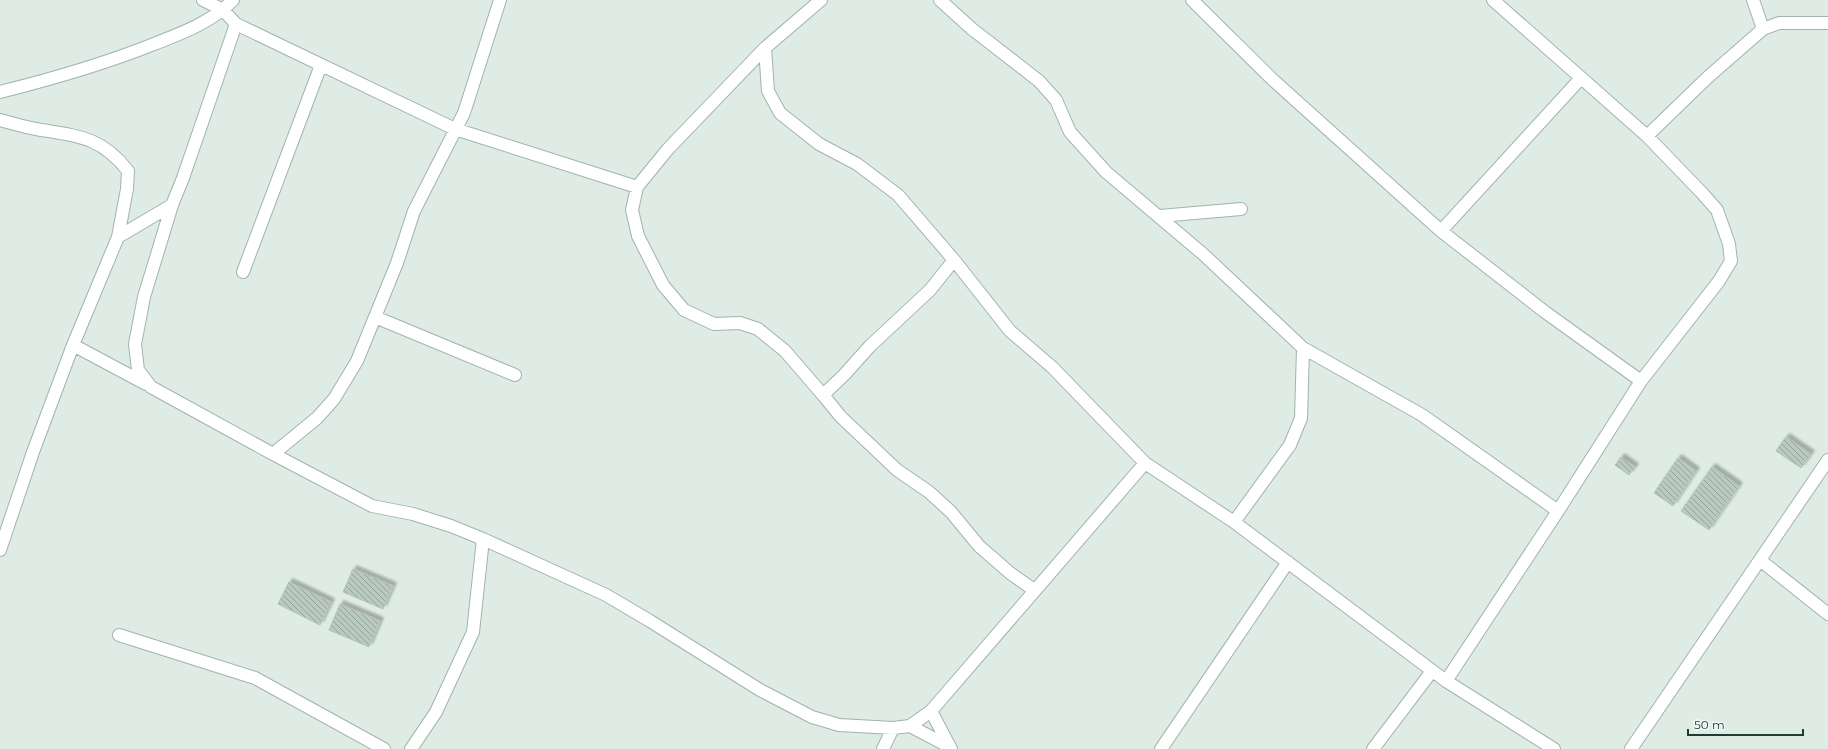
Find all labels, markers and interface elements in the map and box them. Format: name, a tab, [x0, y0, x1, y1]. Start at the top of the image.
scale bar	[1688, 711, 1803, 737]
text: 50 m	[1694, 717, 1725, 732]

